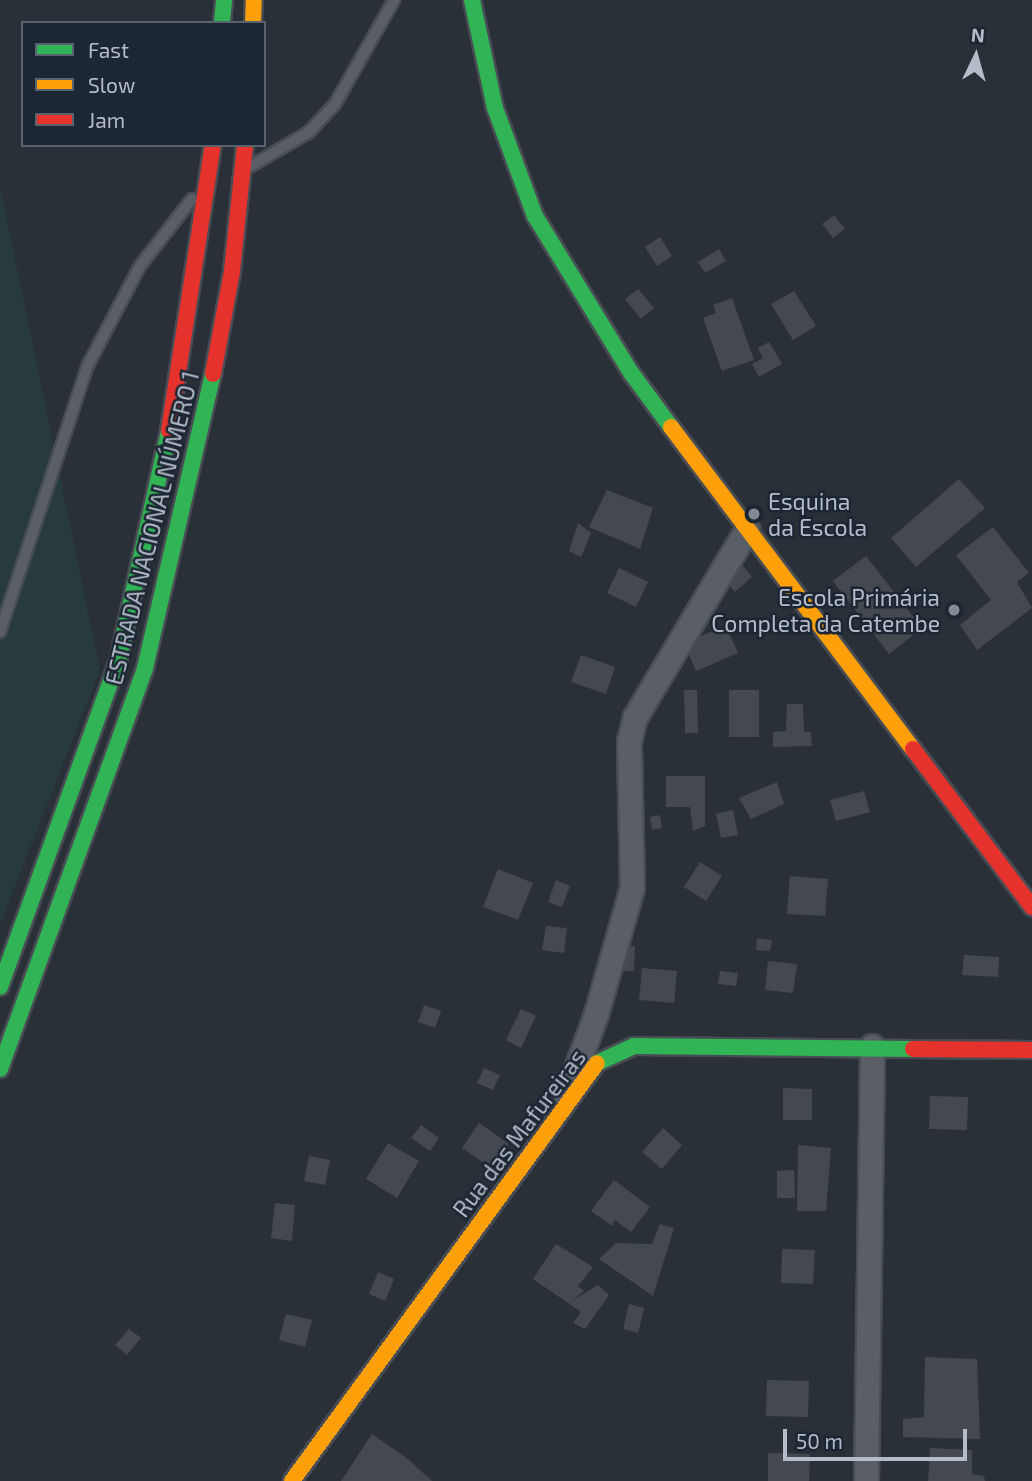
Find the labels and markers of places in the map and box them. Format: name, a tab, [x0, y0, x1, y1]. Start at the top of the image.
place label: Esquina da Escola	[768, 487, 867, 541]
marker: Esquina da Escola	[746, 506, 762, 522]
place label: Escola Primária Completa da Catembe	[711, 583, 940, 637]
marker: Escola Primária Completa da Catembe	[946, 602, 962, 618]

